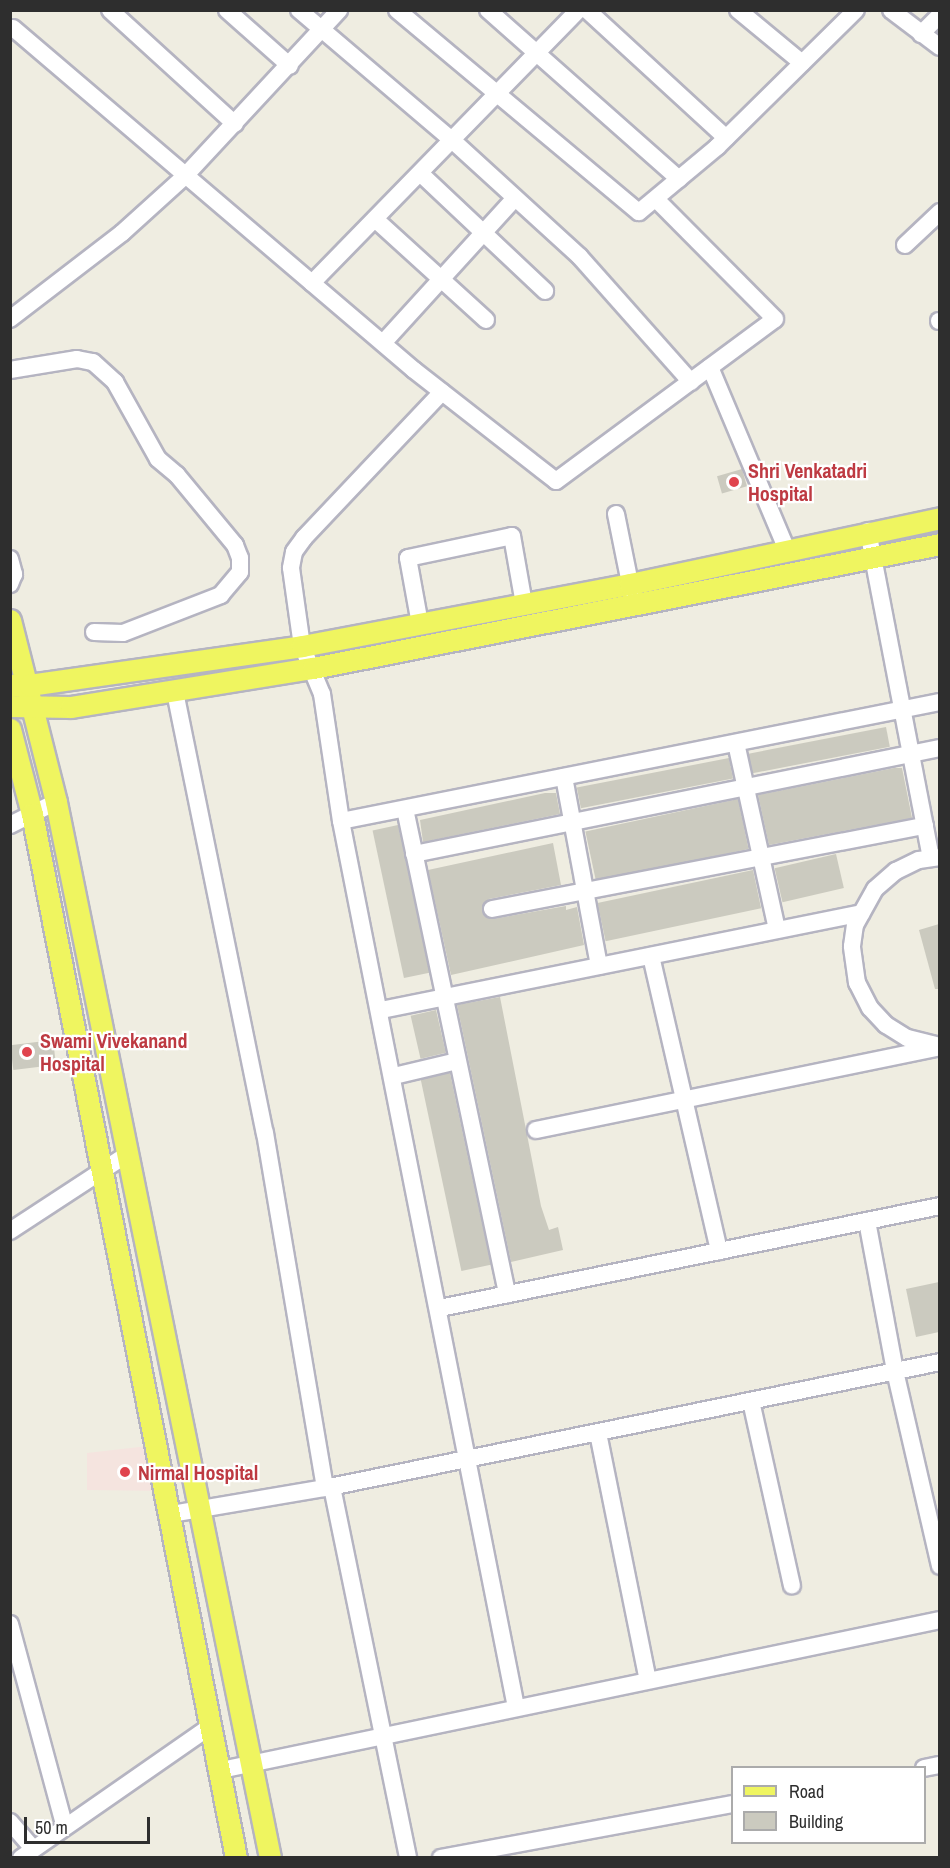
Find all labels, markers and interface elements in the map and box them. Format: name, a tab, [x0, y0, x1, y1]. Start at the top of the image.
place label: Shri Venkatadri Hospital	[748, 458, 867, 505]
marker: Shri Venkatadri Hospital	[725, 473, 743, 491]
place label: Swami Vivekanand Hospital	[40, 1028, 187, 1075]
marker: Swami Vivekanand Hospital	[18, 1043, 36, 1061]
place label: Nirmal Hospital	[138, 1460, 258, 1484]
marker: Nirmal Hospital	[116, 1463, 134, 1481]
legend	[731, 1766, 926, 1844]
text: Road	[789, 1779, 824, 1804]
scale bar	[27, 1805, 153, 1843]
text: Building	[789, 1809, 843, 1834]
text: 50 m	[35, 1815, 68, 1840]

